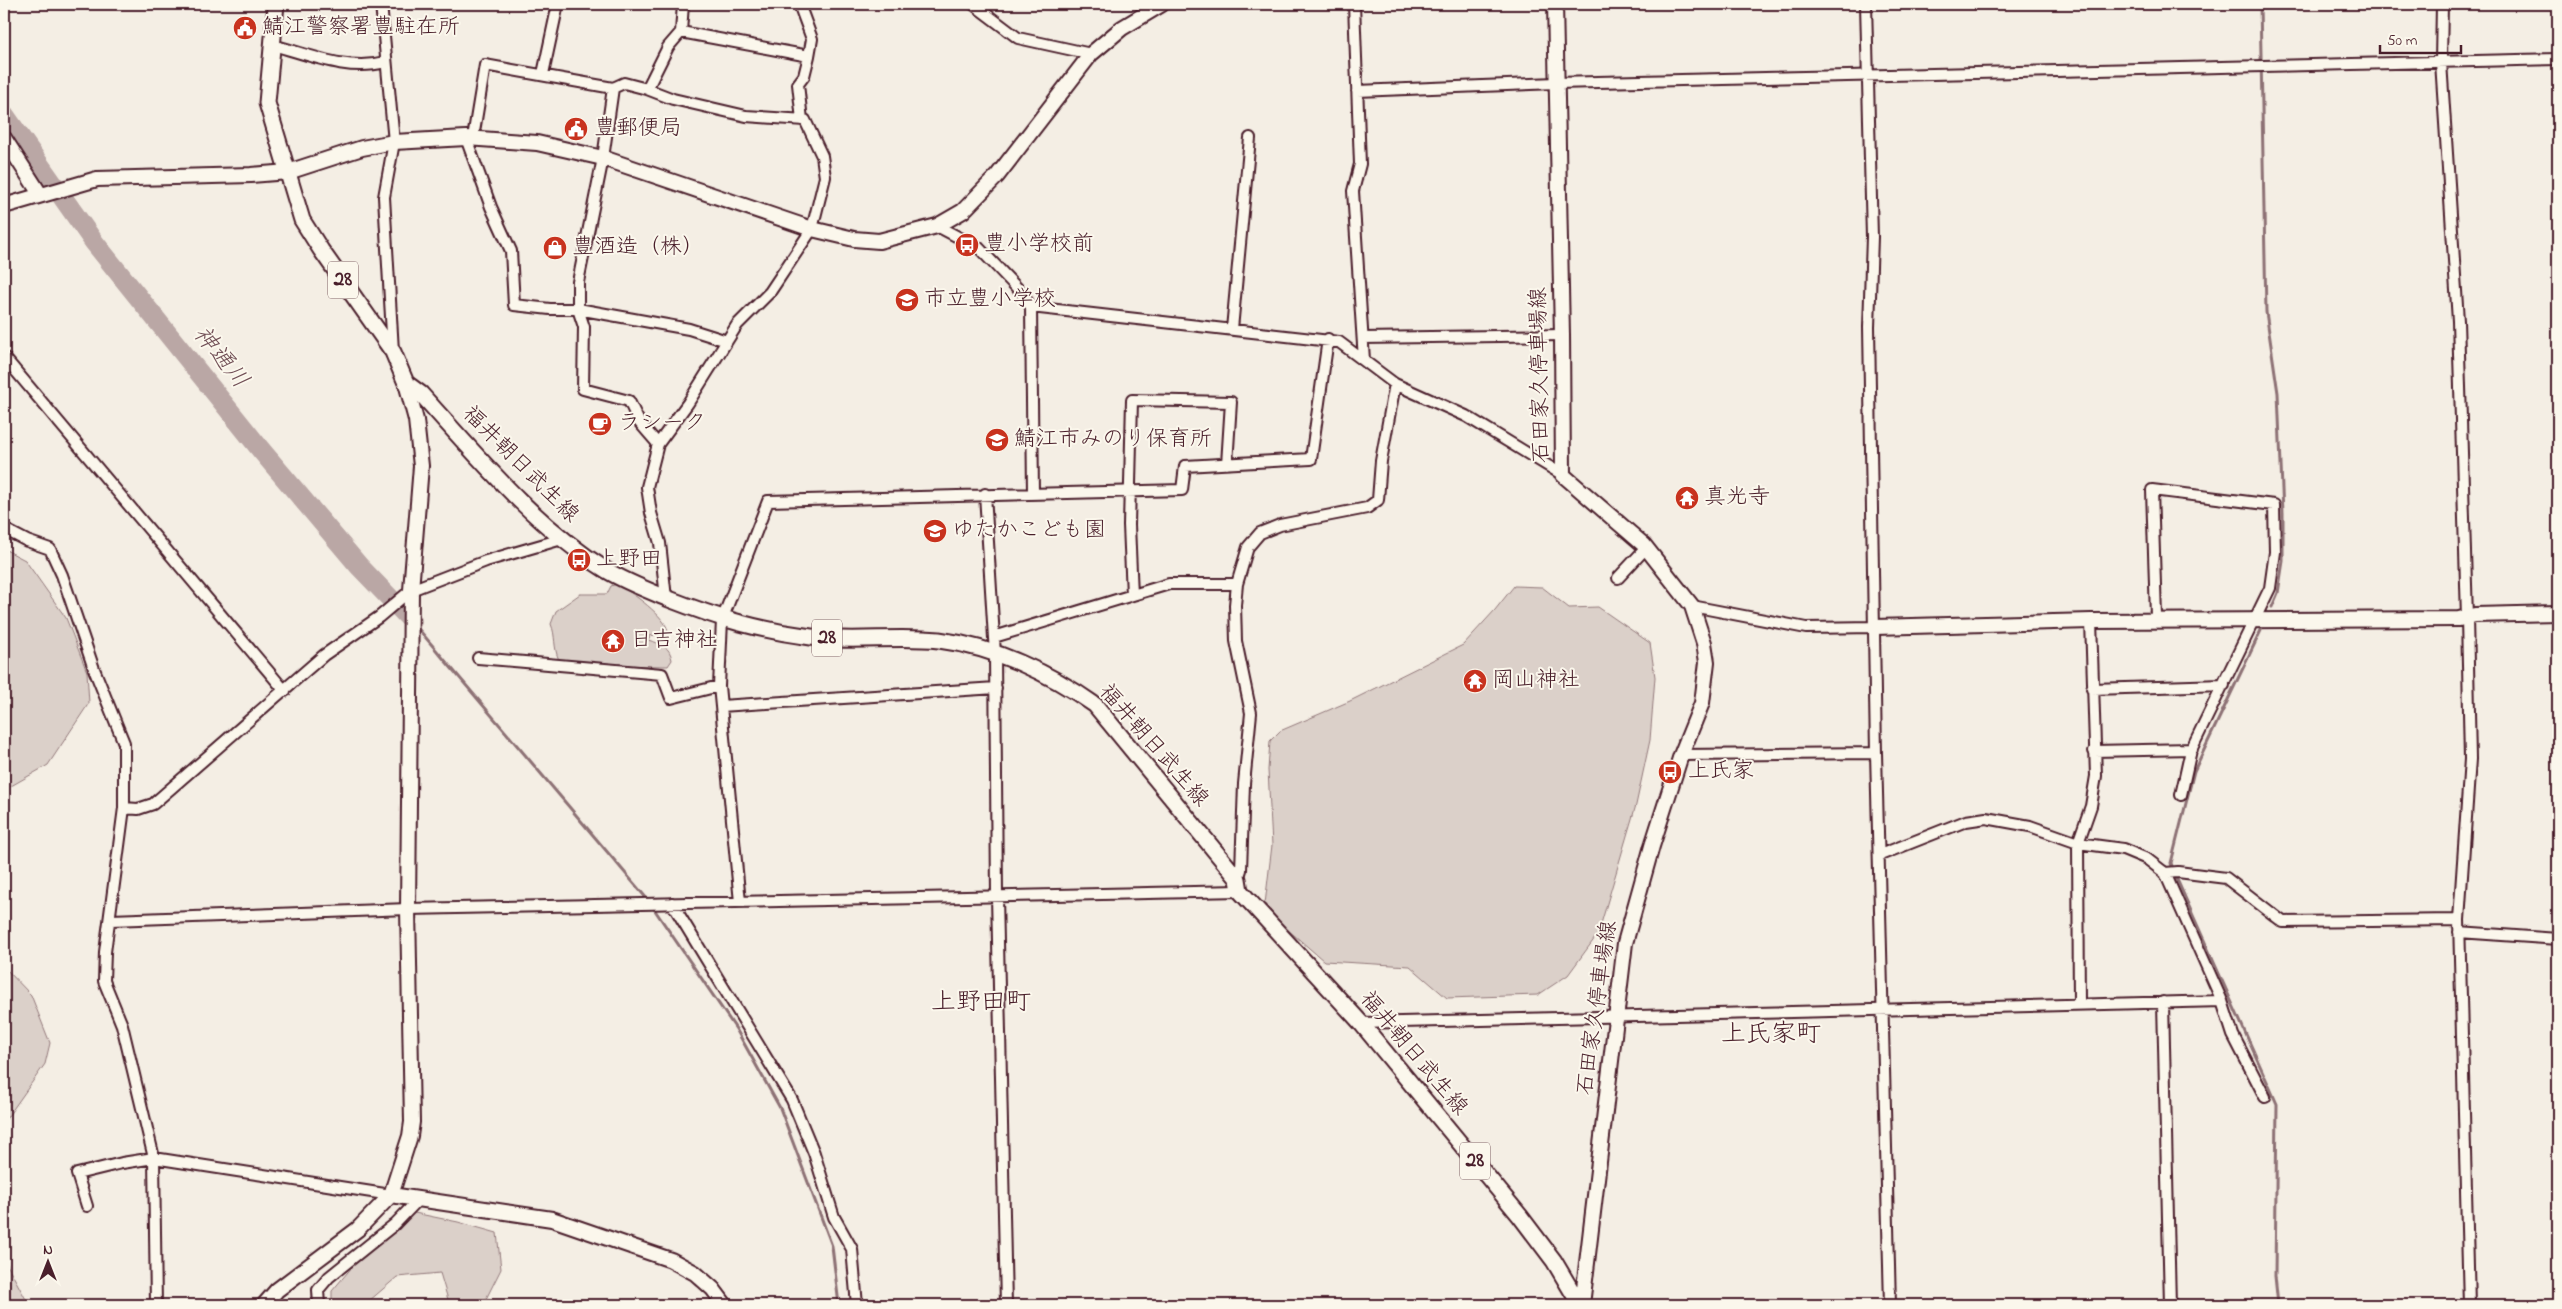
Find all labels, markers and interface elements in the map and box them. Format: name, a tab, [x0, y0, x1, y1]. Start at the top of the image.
place label: 鯖江警察署豊駐在所	[262, 12, 460, 44]
public building icon: 鯖江警察署豊駐在所	[232, 15, 258, 41]
scale bar	[2380, 22, 2461, 54]
text: 50 m	[2387, 30, 2418, 52]
place label: 豊郵便局	[594, 113, 682, 145]
public building icon: 豊郵便局	[563, 116, 589, 142]
place label: 豊小学校前	[984, 229, 1094, 261]
place label: 豊酒造（株）	[572, 232, 704, 264]
bus stop icon: 豊小学校前	[954, 232, 980, 258]
shop icon: 豊酒造（株）	[542, 235, 568, 261]
road number: 28	[328, 262, 358, 298]
place label: 市立豊小学校	[924, 284, 1056, 316]
school or university icon: 市立豊小学校	[894, 287, 920, 313]
street label: 石田家久停車場線	[1523, 287, 1559, 463]
water label: 神通川	[184, 319, 256, 397]
street label: 福井朝日武生線	[454, 399, 586, 531]
place label: ラシーク	[618, 408, 706, 440]
cafe icon: ラシーク	[587, 411, 613, 437]
place label: 鯖江市みのり保育所	[1014, 424, 1212, 456]
school or university icon: 鯖江市みのり保育所	[984, 427, 1010, 453]
place label: 真光寺	[1704, 482, 1770, 514]
temple icon: 真光寺	[1674, 485, 1700, 511]
place label: ゆたかこども園	[952, 515, 1106, 547]
school or university icon: ゆたかこども園	[922, 518, 948, 544]
place label: 上野田	[596, 544, 662, 576]
bus stop icon: 上野田	[566, 547, 592, 573]
road number: 28	[812, 620, 842, 656]
place label: 日吉神社	[630, 625, 718, 657]
temple icon: 日吉神社	[600, 628, 626, 654]
place label: 岡山神社	[1492, 665, 1580, 697]
temple icon: 岡山神社	[1462, 668, 1488, 694]
street label: 福井朝日武生線	[1090, 677, 1216, 815]
place label: 上氏家	[1688, 756, 1754, 788]
bus stop icon: 上氏家	[1657, 759, 1683, 785]
street label: 石田家久停車場線	[1570, 919, 1626, 1097]
district label: 上野田町	[931, 985, 1031, 1021]
street label: 福井朝日武生線	[1351, 985, 1475, 1123]
district label: 上氏家町	[1721, 1017, 1821, 1053]
road number: 28	[1460, 1142, 1490, 1180]
north arrow	[22, 1236, 72, 1286]
text: N	[43, 1240, 53, 1261]

